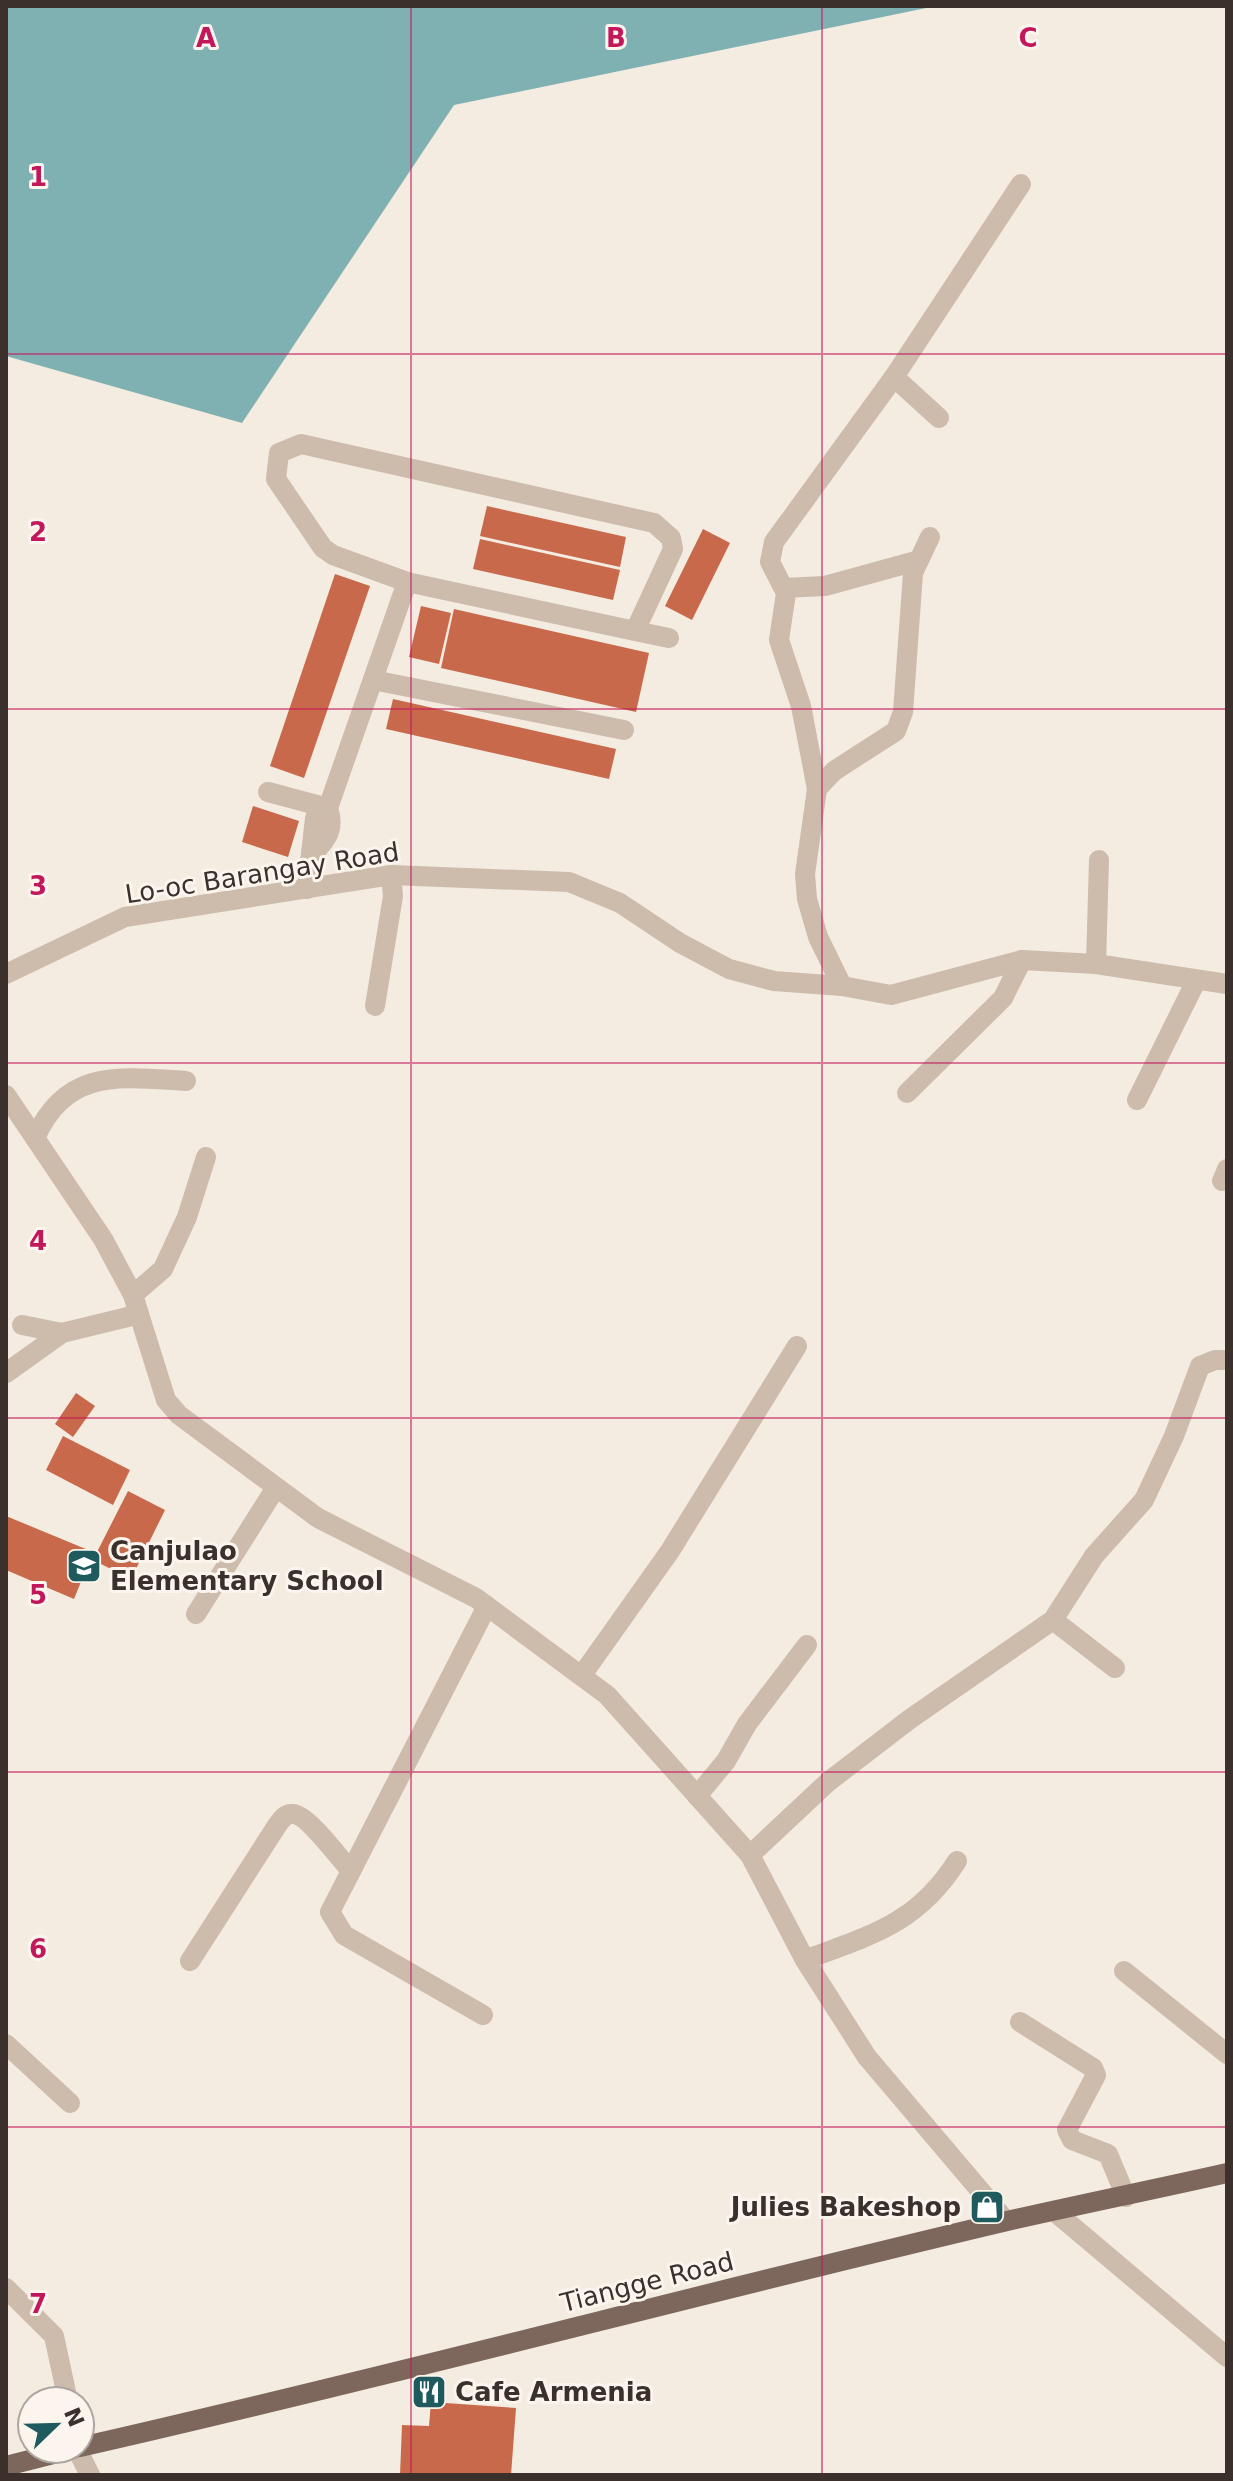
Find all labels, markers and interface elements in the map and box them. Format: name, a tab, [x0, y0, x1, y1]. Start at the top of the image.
text: A	[196, 23, 216, 53]
text: B	[606, 23, 626, 53]
text: C	[1018, 23, 1038, 53]
text: 1	[29, 162, 47, 192]
text: 2	[29, 517, 47, 547]
street label: Lo-oc Barangay Road	[123, 837, 401, 909]
text: 3	[29, 871, 47, 901]
text: 4	[29, 1226, 47, 1256]
place label: Canjulao Elementary School	[110, 1536, 384, 1596]
school or university icon: Canjulao Elementary School	[65, 1547, 103, 1585]
text: 5	[29, 1580, 47, 1610]
text: 6	[29, 1934, 47, 1964]
shop icon: Julies Bakeshop	[968, 2188, 1006, 2226]
place label: Julies Bakeshop	[729, 2192, 961, 2222]
street label: Tiangge Road	[556, 2246, 737, 2318]
text: 7	[29, 2289, 47, 2319]
restaurant icon: Cafe Armenia	[410, 2373, 448, 2411]
place label: Cafe Armenia	[455, 2377, 652, 2407]
north arrow	[16, 2385, 96, 2465]
text: N	[59, 2404, 89, 2431]

